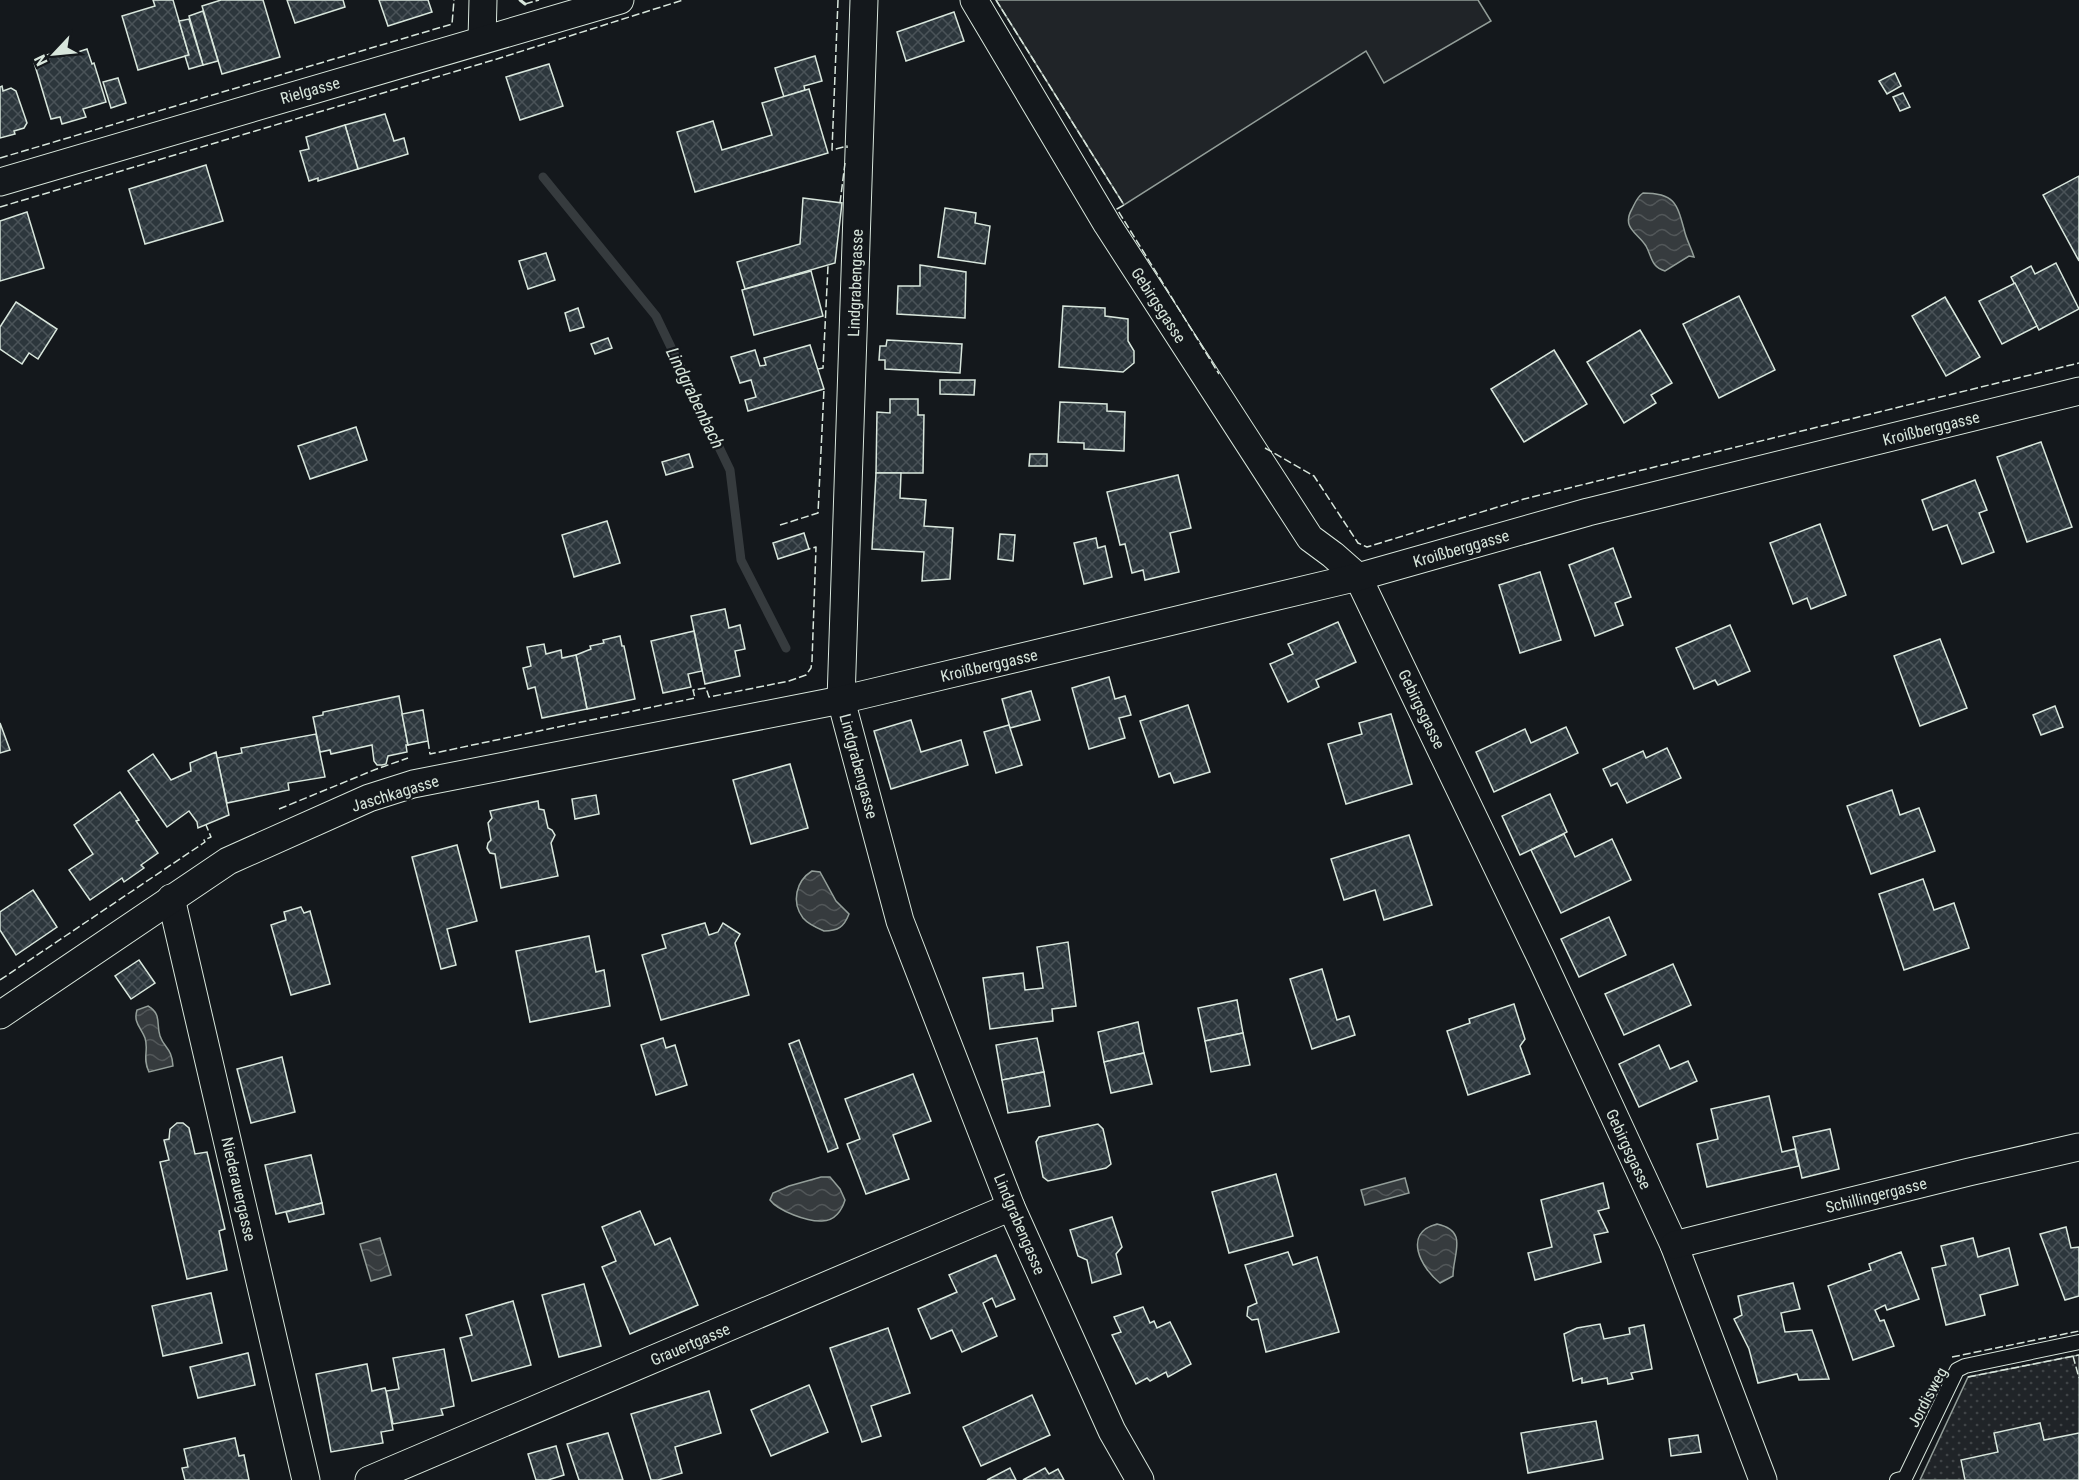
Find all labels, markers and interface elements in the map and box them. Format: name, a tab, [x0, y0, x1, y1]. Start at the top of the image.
north arrow	[24, 24, 84, 84]
text: N	[30, 52, 52, 69]
street label: Rielgasse	[278, 73, 342, 108]
street label: Lindgrabengasse	[844, 229, 867, 337]
street label: Gebirgsgasse	[1127, 264, 1190, 347]
water label: Lindgrabenbach	[662, 344, 729, 452]
street label: Kroißberggasse	[1881, 407, 1982, 450]
street label: Kroißberggasse	[1411, 526, 1511, 571]
street label: Kroißberggasse	[939, 645, 1040, 686]
street label: Gebirgsgasse	[1394, 666, 1449, 752]
street label: Lindgrabengasse	[835, 712, 882, 821]
street label: Jaschkagasse	[349, 771, 441, 816]
street label: Gebirgsgasse	[1602, 1106, 1655, 1192]
street label: Niederauergasse	[217, 1135, 260, 1243]
street label: Lindgrabengasse	[990, 1171, 1049, 1278]
street label: Schillingergasse	[1824, 1174, 1929, 1217]
street label: Grauertgasse	[648, 1319, 733, 1370]
street label: Jordisweg	[1904, 1364, 1951, 1430]

